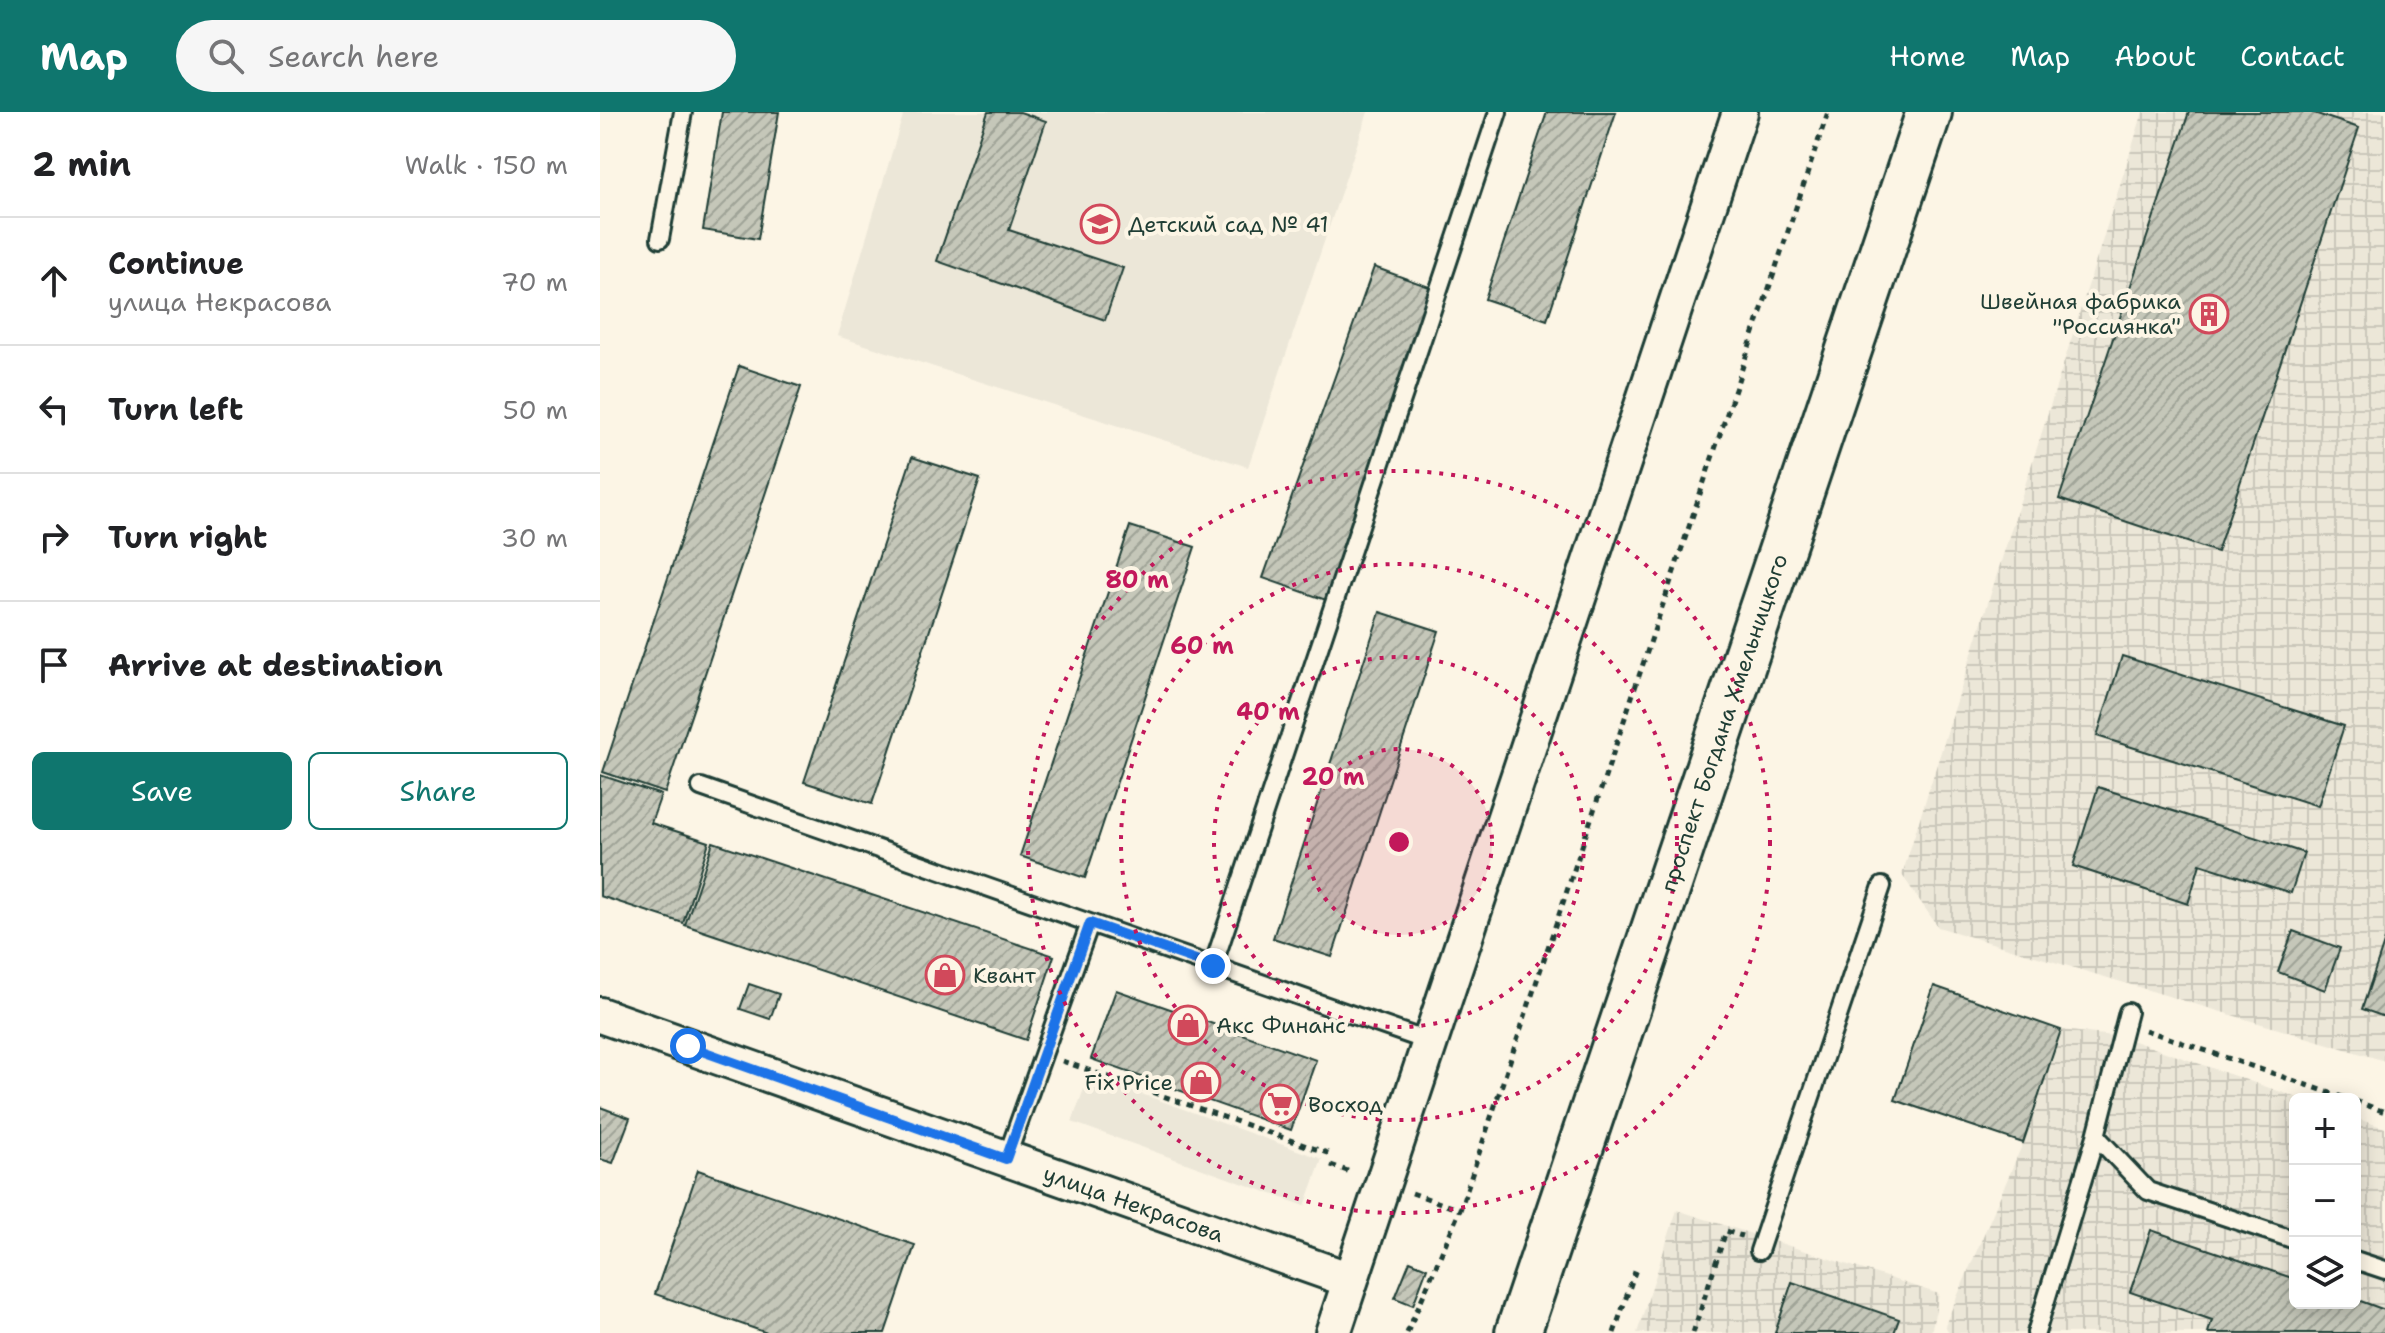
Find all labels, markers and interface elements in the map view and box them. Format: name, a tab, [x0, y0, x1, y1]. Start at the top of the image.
search box	[176, 20, 736, 92]
text: Map	[40, 31, 128, 82]
icon: search	[204, 34, 248, 78]
text: Search here	[268, 36, 439, 77]
text: Home	[1889, 37, 1966, 75]
text: Map	[2010, 37, 2070, 75]
text: About	[2114, 37, 2196, 75]
text: Contact	[2240, 37, 2345, 75]
text: 2 min	[32, 141, 131, 187]
text: Walk · 150 m	[405, 147, 568, 182]
school or university icon: Детский сад № 41	[1079, 203, 1121, 245]
place label: Детский сад № 41	[1128, 210, 1329, 239]
text: Continue	[108, 243, 244, 284]
icon: ahead	[32, 259, 76, 303]
text: 70 m	[501, 264, 568, 299]
text: улица Некрасова	[108, 284, 331, 319]
place label: Швейная фабрика "Россиянка"	[1980, 287, 2181, 341]
building icon: Швейная фабрика "Россиянка"	[2188, 293, 2230, 335]
icon: left	[32, 387, 76, 431]
text: Turn left	[108, 389, 243, 430]
text: 50 m	[503, 392, 568, 427]
icon: right	[32, 515, 76, 559]
text: Turn right	[108, 517, 267, 558]
text: 30 m	[501, 520, 568, 555]
street label: проспект Богдана Хмельницкого	[1653, 550, 1794, 896]
text: 80 m	[1105, 564, 1169, 596]
text: 60 m	[1170, 630, 1234, 662]
icon: arrive	[32, 643, 76, 687]
text: Arrive at destination	[108, 645, 443, 686]
text: 40 m	[1236, 696, 1300, 728]
button: Save	[32, 752, 292, 830]
button: Share	[308, 752, 568, 830]
text: 20 m	[1301, 761, 1365, 793]
centre of rings	[1385, 828, 1413, 856]
route end	[1195, 948, 1231, 984]
shop icon: Квант	[924, 954, 966, 996]
place label: Квант	[973, 961, 1037, 990]
shop icon: Акс Финанс	[1167, 1004, 1209, 1046]
place label: Акс Финанс	[1216, 1011, 1346, 1040]
route start	[670, 1028, 706, 1064]
shop icon: Fix Price	[1180, 1061, 1222, 1103]
place label: Fix Price	[1085, 1068, 1173, 1097]
supermarket icon: Восход	[1259, 1083, 1301, 1125]
place label: Восход	[1308, 1090, 1383, 1119]
map controls	[2289, 1093, 2361, 1309]
button: +	[2289, 1093, 2361, 1165]
street label: улица Некрасова	[1040, 1158, 1228, 1249]
button: −	[2289, 1165, 2361, 1237]
button: layers	[2289, 1237, 2361, 1309]

